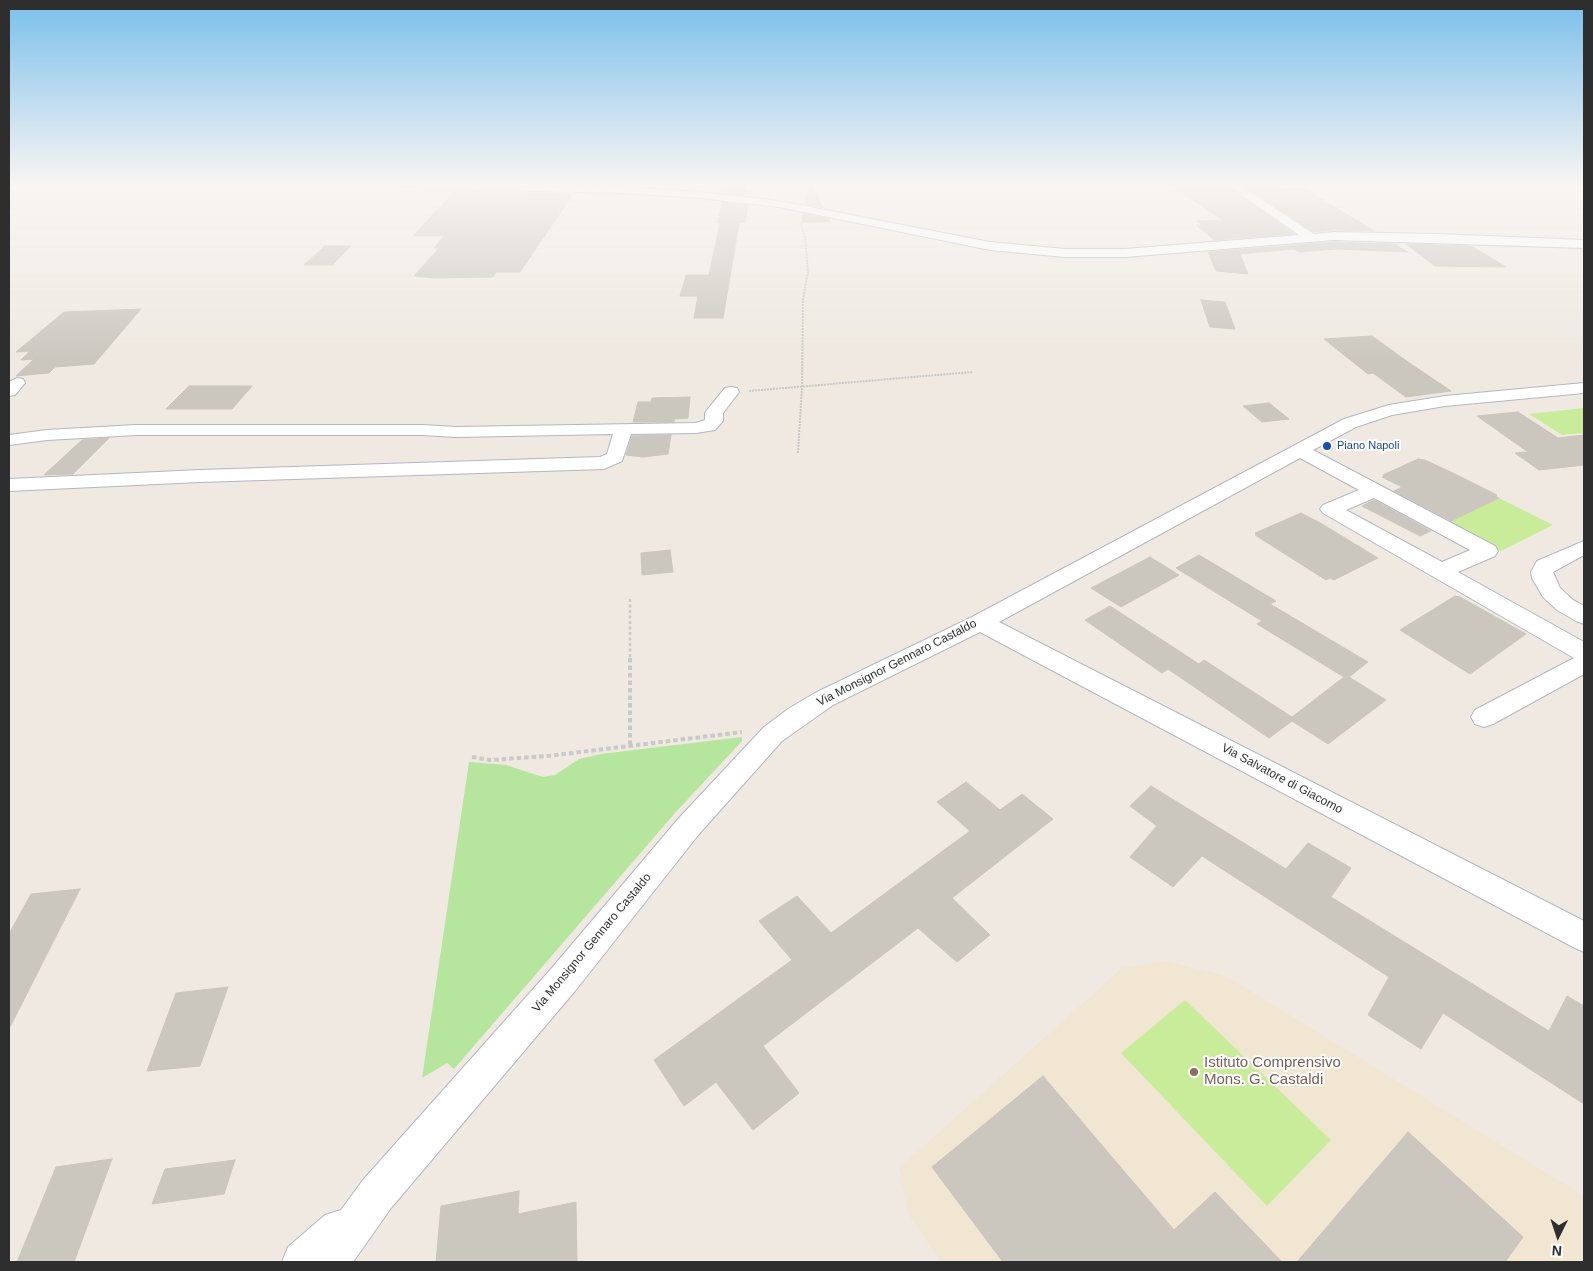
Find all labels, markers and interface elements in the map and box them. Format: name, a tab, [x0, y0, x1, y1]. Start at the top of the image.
place label: Piano Napoli	[1337, 439, 1399, 453]
marker: Piano Napoli	[1321, 440, 1333, 452]
street label: Via Monsignor Gennaro Castaldo	[815, 616, 979, 710]
street label: Via Salvatore di Giacomo	[1219, 741, 1345, 817]
street label: Via Monsignor Gennaro Castaldo	[530, 870, 654, 1016]
place label: Istituto Comprensivo Mons. G. Castaldi	[1204, 1054, 1341, 1089]
marker: Istituto Comprensivo Mons. G. Castaldi	[1188, 1066, 1200, 1078]
north arrow	[1533, 1211, 1583, 1261]
text: N	[1551, 1243, 1563, 1259]

